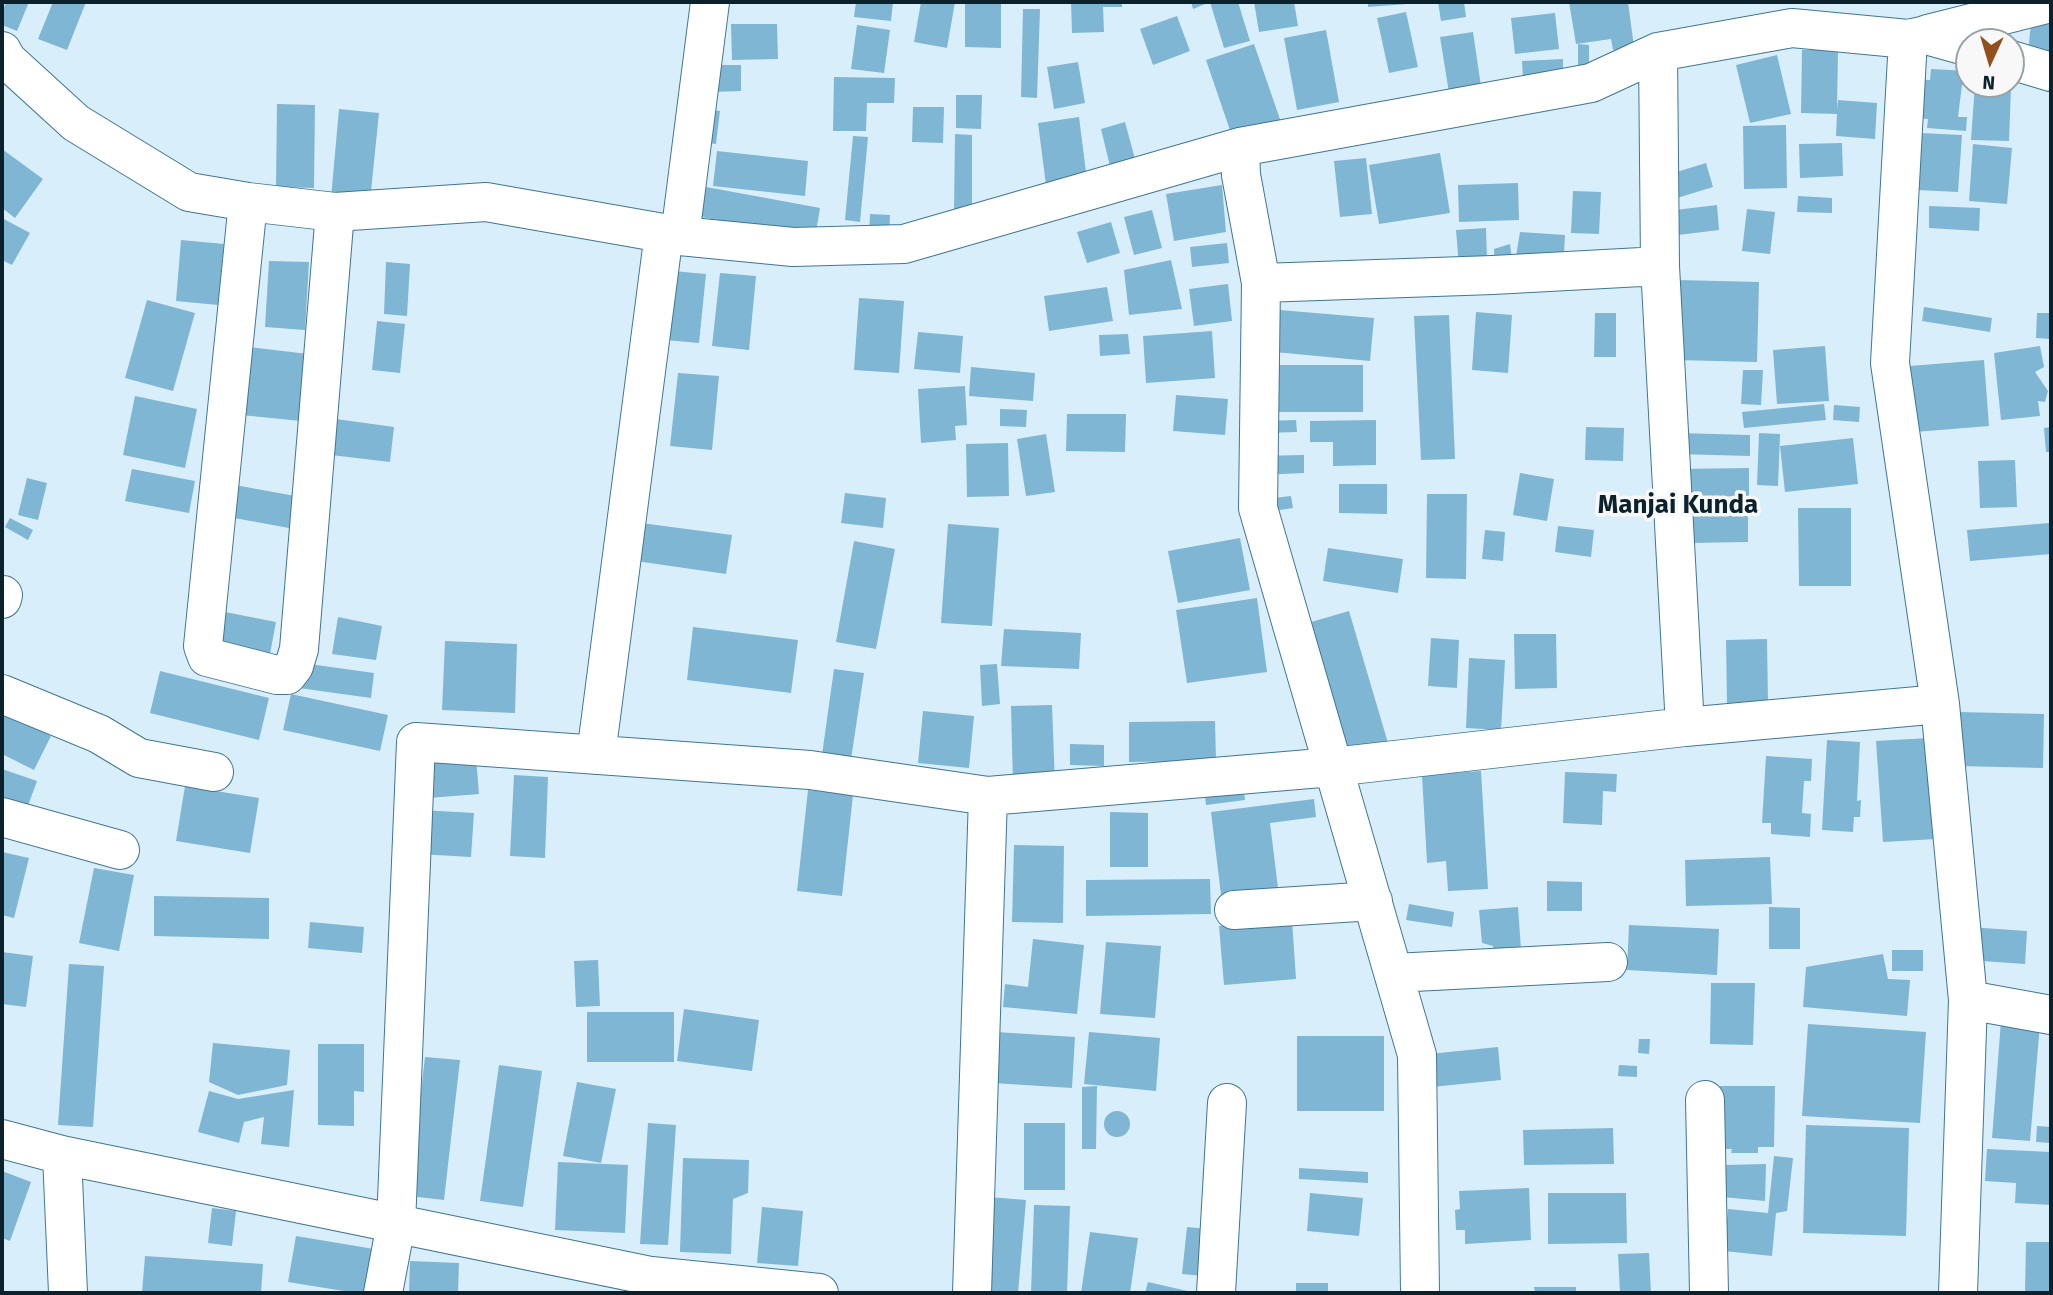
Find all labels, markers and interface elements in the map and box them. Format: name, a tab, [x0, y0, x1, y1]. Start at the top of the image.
north arrow	[1955, 28, 2025, 98]
text: N	[1982, 71, 1996, 94]
district label: Manjai Kunda	[1598, 490, 1758, 522]

